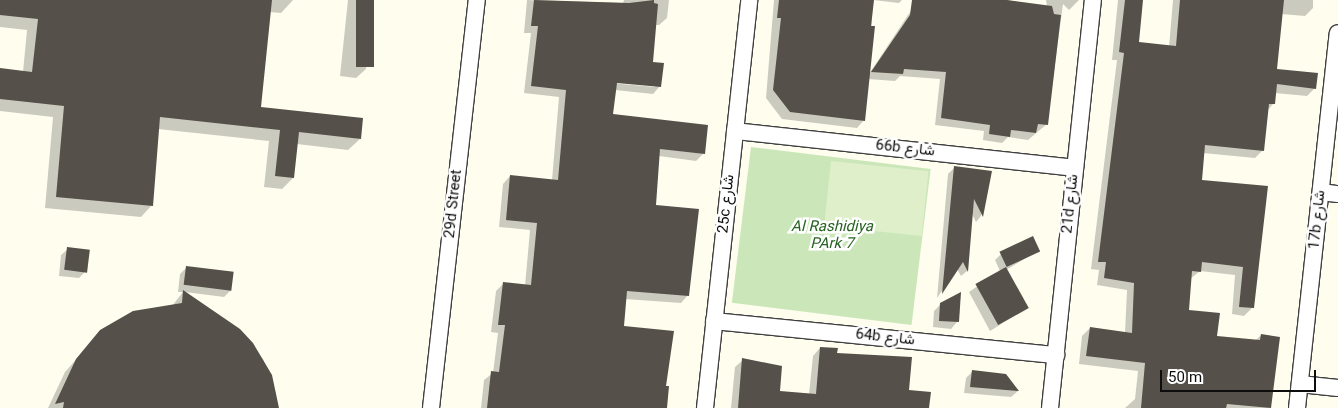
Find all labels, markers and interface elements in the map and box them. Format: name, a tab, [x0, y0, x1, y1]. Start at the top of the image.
street label: 66b شارع	[874, 137, 936, 161]
street label: 29d Street	[441, 169, 467, 239]
street label: 21d شارع	[1059, 173, 1083, 235]
street label: 25c شارع	[715, 174, 739, 234]
street label: 17b شارع	[1306, 189, 1330, 251]
park label: Al Rashidiya PArk 7	[791, 218, 873, 253]
street label: 64b شارع	[854, 326, 916, 350]
scale bar	[1163, 360, 1319, 392]
text: 50 m	[1168, 367, 1202, 390]

